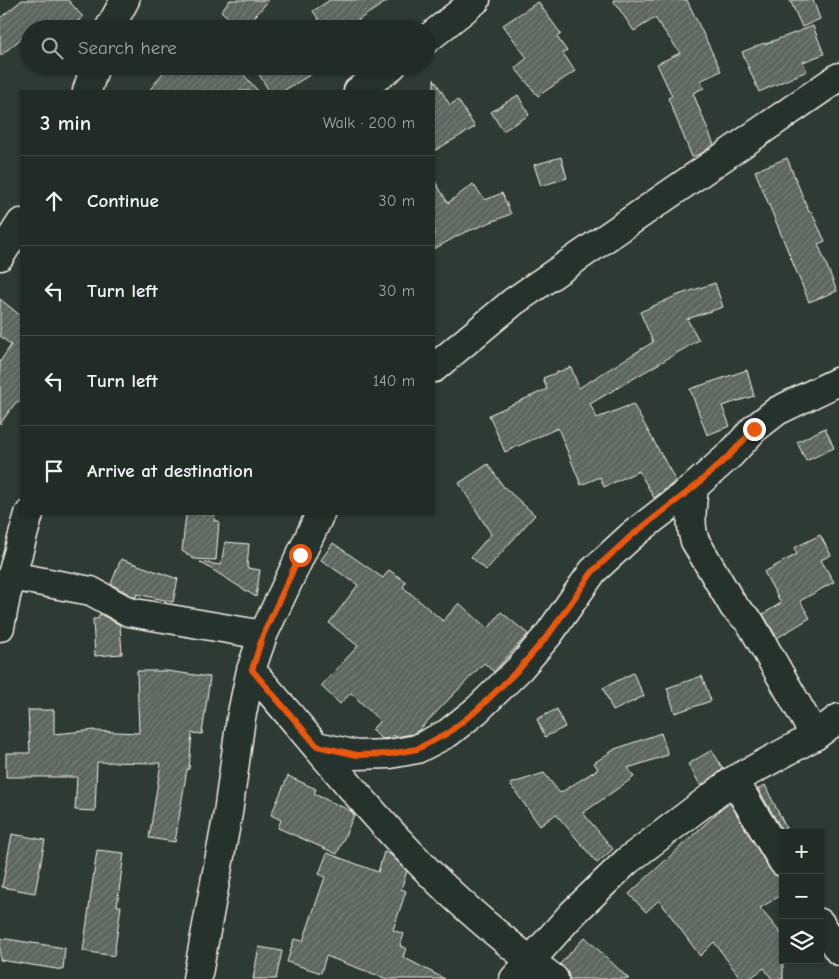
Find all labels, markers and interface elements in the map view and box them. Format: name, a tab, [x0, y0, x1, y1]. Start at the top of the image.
search box	[20, 20, 435, 75]
icon: search	[38, 34, 66, 62]
text: Search here	[78, 37, 177, 59]
text: 3 min	[40, 111, 91, 135]
text: Walk · 200 m	[323, 114, 415, 132]
icon: ahead	[40, 187, 68, 215]
text: Continue	[87, 190, 159, 212]
text: 30 m	[379, 192, 415, 210]
icon: left	[40, 277, 68, 305]
text: Turn left	[87, 280, 158, 302]
text: 30 m	[379, 282, 415, 300]
icon: left	[40, 367, 68, 395]
text: Turn left	[87, 370, 158, 392]
text: 140 m	[373, 372, 415, 390]
route end	[743, 418, 766, 441]
icon: arrive	[40, 457, 68, 485]
text: Arrive at destination	[87, 460, 253, 482]
route start	[289, 544, 312, 567]
map controls	[779, 829, 824, 964]
button: +	[779, 829, 824, 874]
button: −	[779, 874, 824, 919]
button: layers	[779, 919, 824, 964]

